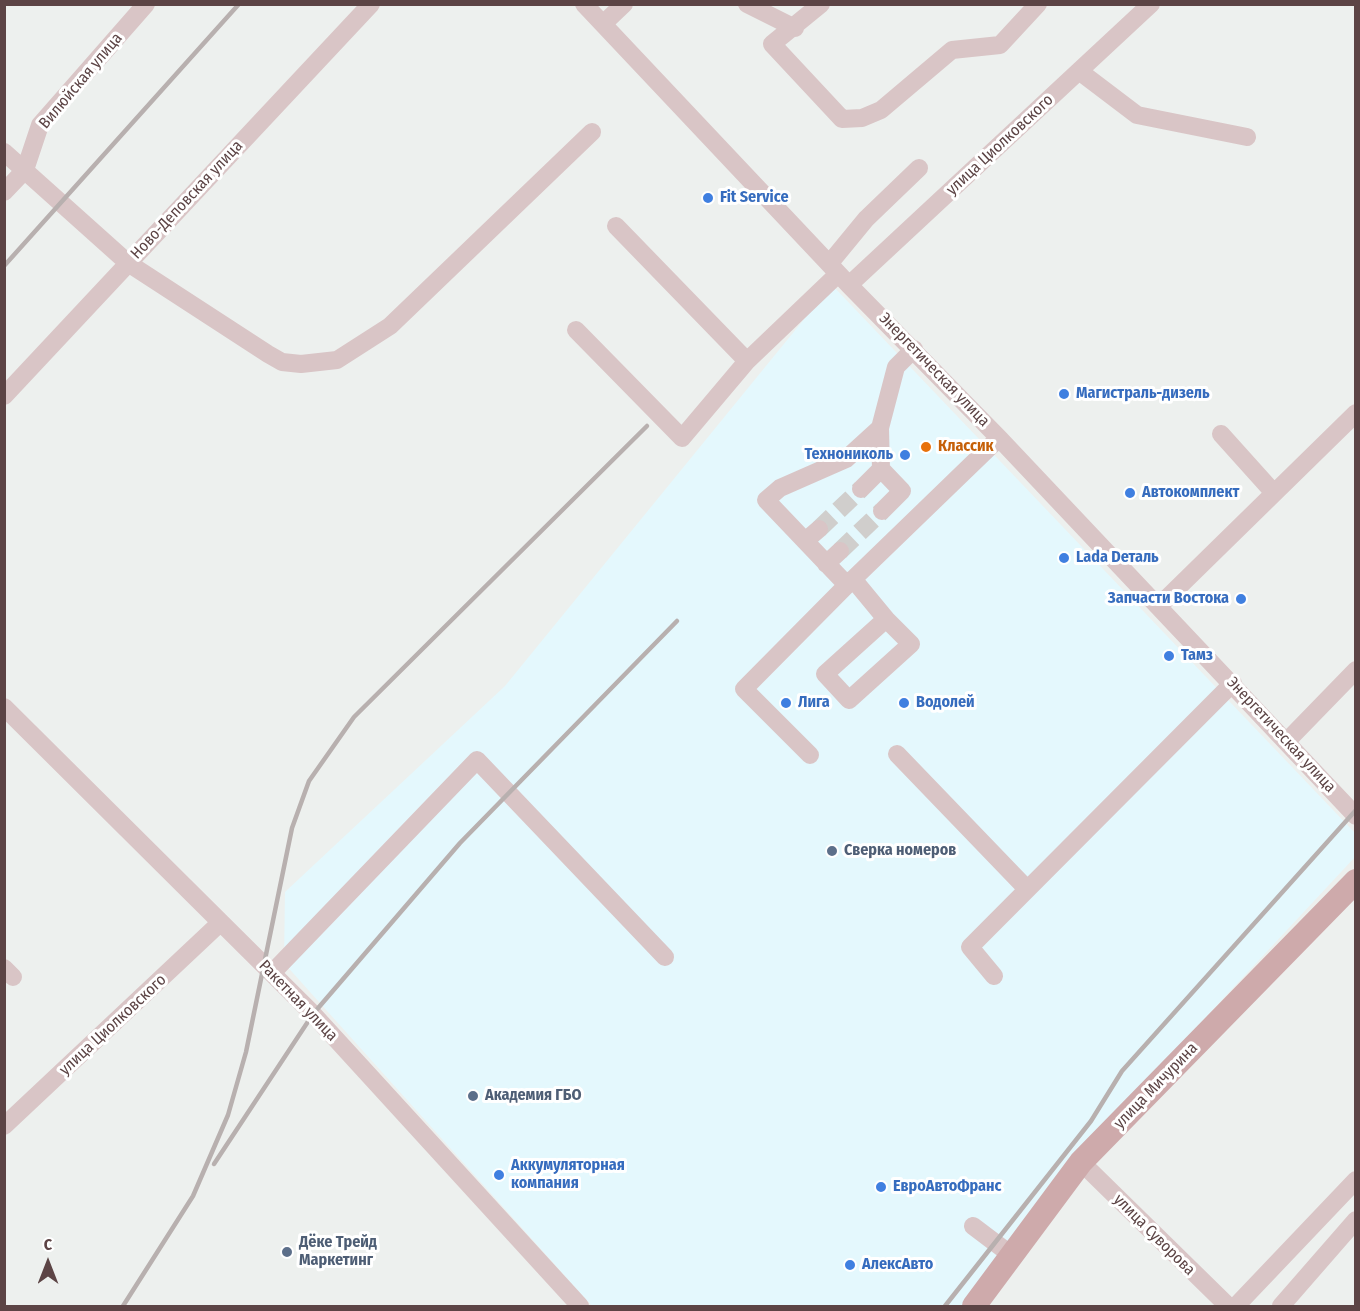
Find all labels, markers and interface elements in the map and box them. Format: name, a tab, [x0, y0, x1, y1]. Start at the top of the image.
street label: Вилюйская улица	[35, 29, 127, 133]
street label: улица Циолковского	[943, 91, 1057, 199]
street label: Ново-Деповская улица	[127, 137, 247, 263]
place label: Fit Service	[720, 188, 788, 208]
marker: Fit Service	[701, 191, 715, 205]
street label: Энергетическая улица	[875, 309, 993, 431]
place label: Магистраль-дизель	[1076, 384, 1210, 404]
marker: Магистраль-дизель	[1057, 387, 1071, 401]
place label: Классик	[938, 437, 994, 457]
marker: Классик	[919, 440, 933, 454]
place label: Технониколь	[805, 445, 893, 465]
marker: Технониколь	[898, 448, 912, 462]
place label: Автокомплект	[1142, 483, 1239, 503]
marker: Автокомплект	[1123, 486, 1137, 500]
place label: Lada Dеталь	[1076, 548, 1159, 568]
marker: Lada Dеталь	[1057, 551, 1071, 565]
place label: Запчасти Востока	[1108, 589, 1229, 609]
marker: Запчасти Востока	[1234, 592, 1248, 606]
place label: Тамз	[1181, 646, 1213, 666]
marker: Тамз	[1162, 649, 1176, 663]
street label: Энергетическая улица	[1223, 673, 1339, 797]
place label: Лига	[798, 693, 830, 713]
place label: Водолей	[916, 693, 975, 713]
marker: Лига	[779, 696, 793, 710]
marker: Водолей	[897, 696, 911, 710]
place label: Сверка номеров	[844, 841, 956, 861]
marker: Сверка номеров	[825, 844, 839, 858]
street label: Ракетная улица	[255, 957, 341, 1045]
street label: улица Циолковского	[56, 971, 170, 1079]
street label: улица Мичурина	[1110, 1039, 1202, 1133]
place label: Академия ГБО	[485, 1086, 582, 1106]
marker: Академия ГБО	[466, 1089, 480, 1103]
place label: Аккумуляторная компания	[511, 1156, 625, 1194]
marker: Аккумуляторная компания	[492, 1168, 506, 1182]
place label: ЕвроАвтоФранс	[893, 1177, 1002, 1197]
marker: ЕвроАвтоФранс	[874, 1180, 888, 1194]
street label: улица Суворова	[1109, 1190, 1199, 1280]
north arrow	[18, 1233, 78, 1293]
place label: Дёке Трейд Маркетинг	[299, 1233, 377, 1271]
text: С	[44, 1235, 52, 1254]
marker: Дёке Трейд Маркетинг	[280, 1245, 294, 1259]
place label: АлексАвто	[862, 1255, 933, 1275]
marker: АлексАвто	[843, 1258, 857, 1272]

